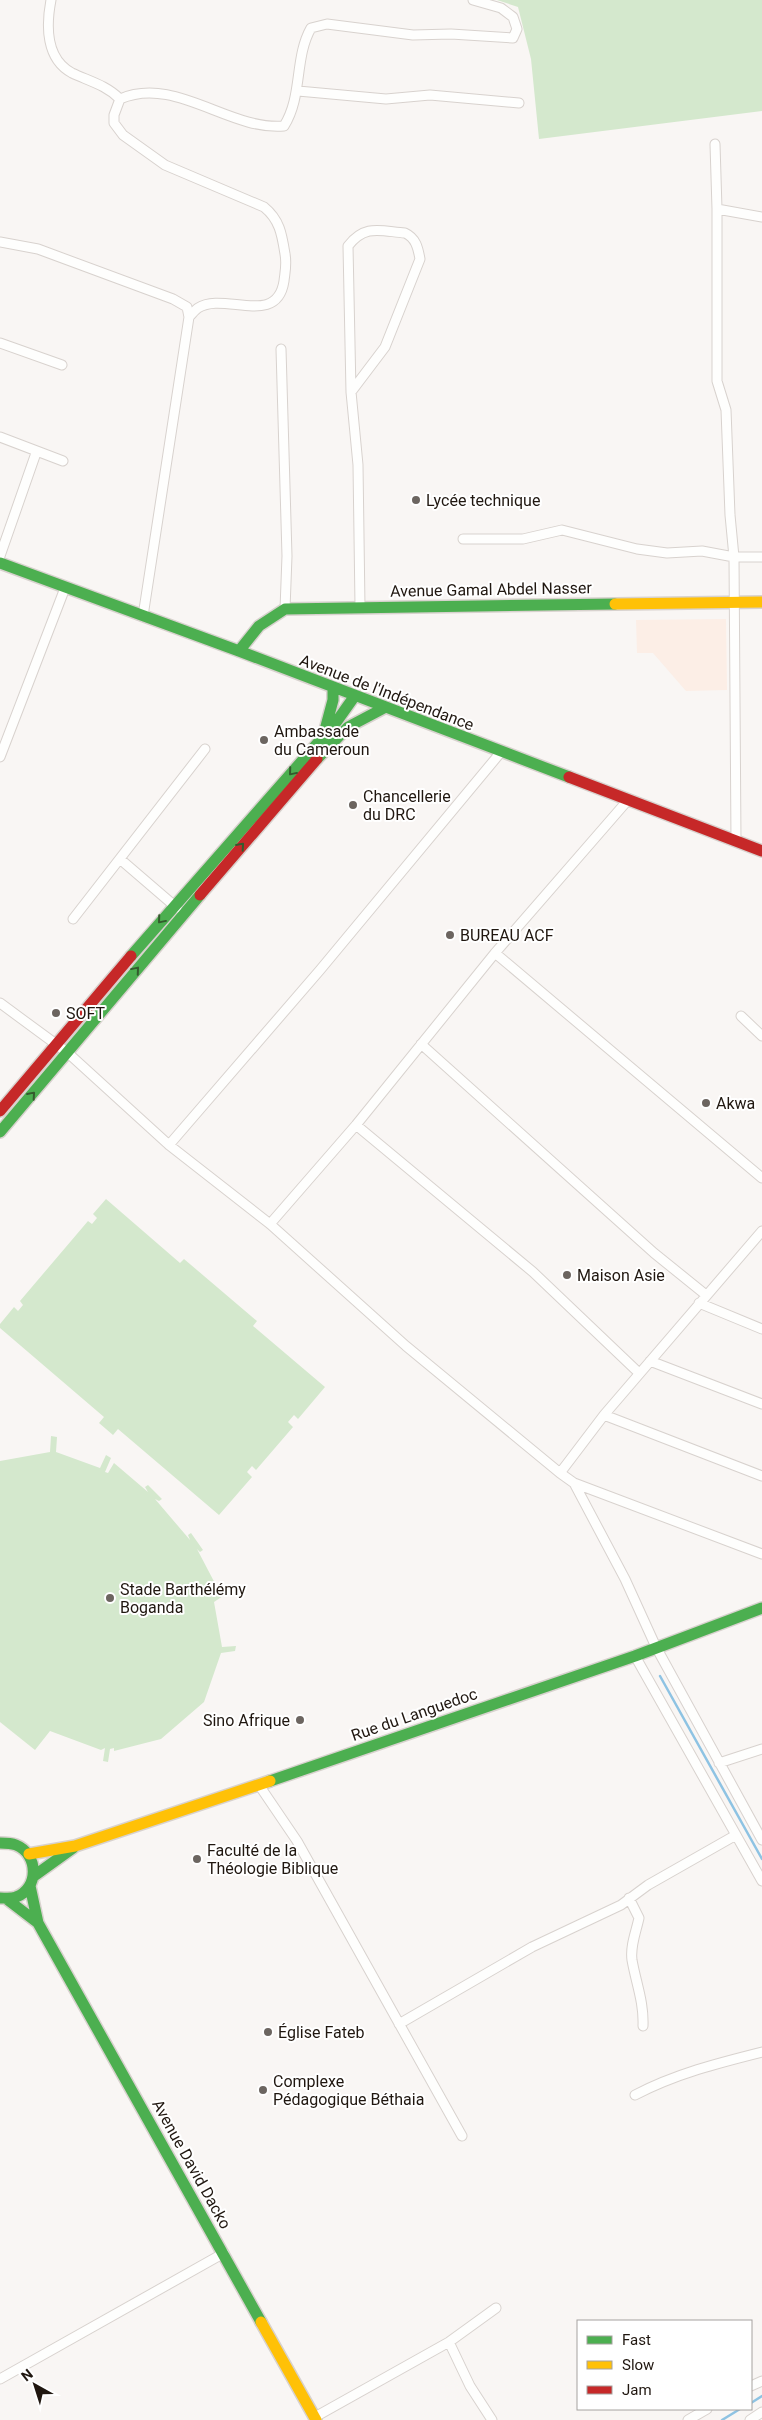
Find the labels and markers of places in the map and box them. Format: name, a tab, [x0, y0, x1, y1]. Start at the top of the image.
place label: Lycée technique	[426, 491, 540, 510]
marker: Lycée technique	[410, 494, 422, 506]
place label: Ambassade du Cameroun	[274, 722, 370, 759]
marker: Ambassade du Cameroun	[258, 734, 270, 746]
place label: Chancellerie du DRC	[363, 787, 451, 824]
marker: Chancellerie du DRC	[347, 799, 359, 811]
place label: BUREAU ACF	[460, 926, 554, 945]
marker: BUREAU ACF	[444, 929, 456, 941]
place label: SOFT	[66, 1004, 106, 1023]
marker: SOFT	[50, 1007, 62, 1019]
place label: Akwa	[716, 1094, 755, 1113]
marker: Akwa	[700, 1097, 712, 1109]
place label: Maison Asie	[577, 1266, 665, 1285]
marker: Maison Asie	[561, 1269, 573, 1281]
place label: Stade Barthélémy Boganda	[120, 1580, 246, 1617]
marker: Stade Barthélémy Boganda	[104, 1592, 116, 1604]
place label: Sino Afrique	[203, 1711, 290, 1730]
marker: Sino Afrique	[294, 1714, 306, 1726]
place label: Faculté de la Théologie Biblique	[207, 1841, 338, 1878]
marker: Faculté de la Théologie Biblique	[191, 1853, 203, 1865]
place label: Église Fateb	[278, 2023, 364, 2042]
marker: Église Fateb	[262, 2026, 274, 2038]
place label: Complexe Pédagogique Béthaia	[273, 2072, 424, 2109]
marker: Complexe Pédagogique Béthaia	[257, 2084, 269, 2096]

